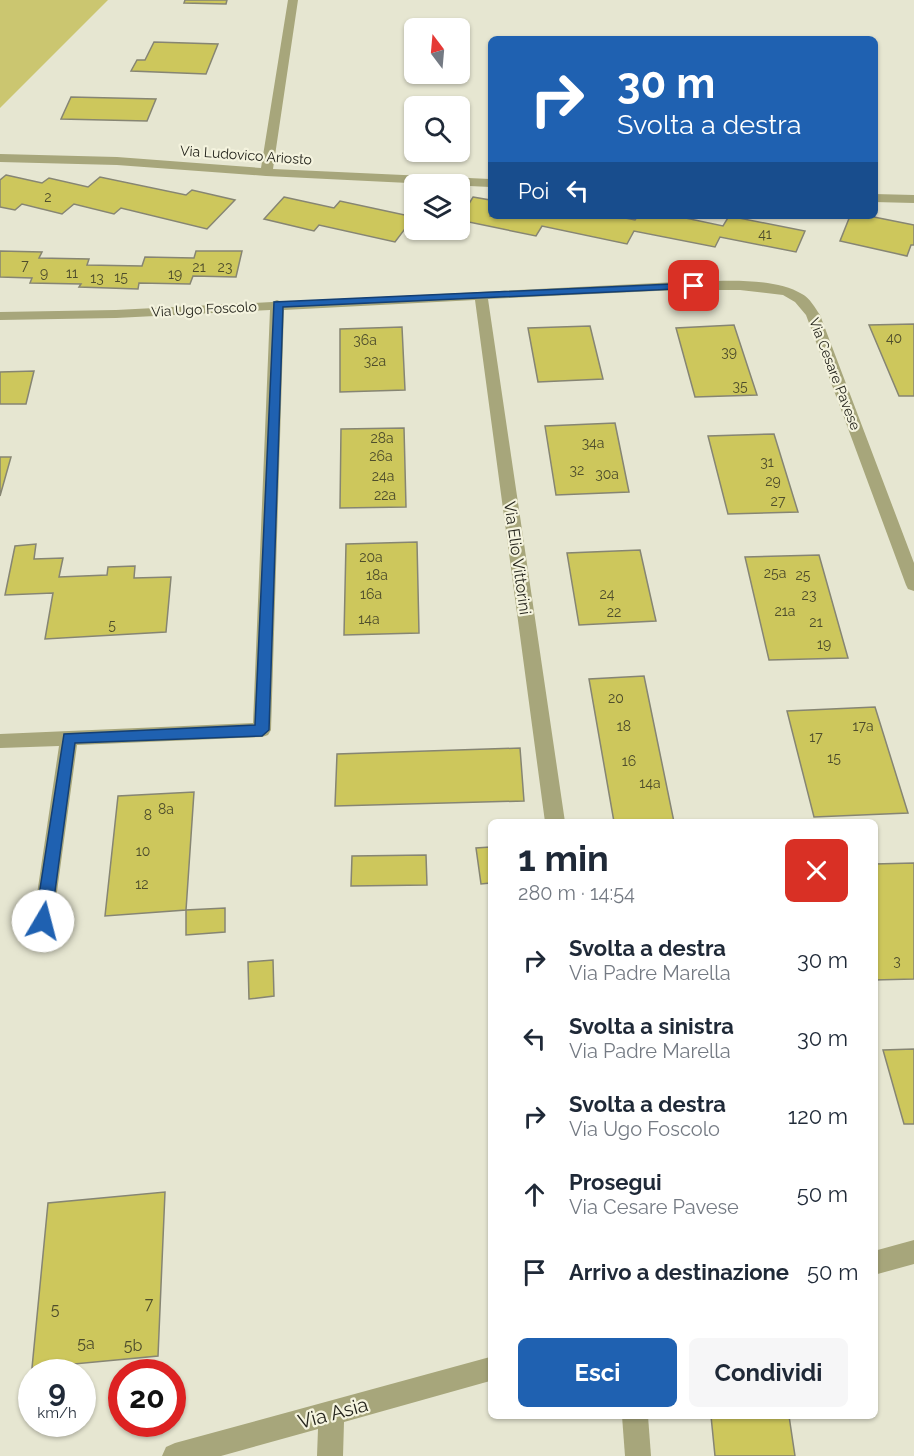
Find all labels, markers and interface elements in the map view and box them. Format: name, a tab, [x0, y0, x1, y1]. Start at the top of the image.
north arrow	[404, 18, 470, 84]
map controls	[404, 18, 470, 240]
text: 30 m	[617, 59, 715, 108]
icon: right	[518, 60, 596, 138]
button: search	[404, 96, 470, 162]
text: Svolta a destra	[617, 109, 801, 140]
street label: Via Ludovico Ariosto	[180, 142, 312, 168]
button: layers	[404, 174, 470, 240]
icon: left	[561, 174, 594, 207]
text: Poi	[518, 178, 549, 204]
house number: 2	[44, 189, 52, 205]
house number: 41	[758, 226, 772, 242]
house number: 7	[21, 257, 29, 273]
house number: 21	[192, 259, 206, 275]
house number: 23	[218, 259, 232, 275]
pin	[668, 260, 719, 311]
house number: 9	[40, 265, 48, 281]
house number: 11	[66, 265, 78, 281]
house number: 19	[168, 266, 182, 282]
house number: 15	[114, 269, 128, 285]
icon: arrive	[677, 269, 710, 302]
house number: 13	[90, 270, 104, 286]
street label: Via Ugo Foscolo	[151, 298, 257, 320]
street label: Via Cesare Pavese	[806, 316, 864, 432]
house number: 40	[886, 330, 902, 346]
house number: 36a	[353, 332, 377, 348]
house number: 39	[721, 344, 737, 360]
house number: 32a	[364, 353, 386, 369]
house number: 35	[732, 378, 748, 394]
house number: 28a	[370, 430, 394, 446]
house number: 34a	[582, 435, 604, 451]
house number: 26a	[369, 448, 393, 464]
house number: 31	[760, 454, 774, 470]
house number: 32	[570, 462, 584, 478]
house number: 30a	[595, 466, 619, 482]
house number: 24a	[372, 468, 394, 484]
house number: 29	[765, 473, 781, 489]
house number: 22a	[374, 487, 396, 503]
house number: 27	[771, 493, 786, 509]
street label: Via Elio Vittorini	[500, 500, 535, 616]
house number: 20a	[359, 549, 383, 565]
house number: 25a	[764, 565, 786, 581]
house number: 18a	[366, 567, 388, 583]
house number: 25	[796, 567, 811, 583]
house number: 16a	[360, 586, 382, 602]
house number: 24	[600, 586, 615, 602]
house number: 23	[802, 587, 816, 603]
house number: 21a	[775, 603, 795, 619]
house number: 22	[607, 604, 621, 620]
house number: 14a	[358, 611, 380, 627]
house number: 21	[809, 614, 823, 630]
house number: 5	[108, 617, 116, 633]
house number: 19	[817, 636, 831, 652]
house number: 20	[608, 690, 624, 706]
house number: 18	[617, 718, 631, 734]
house number: 17a	[852, 718, 874, 734]
house number: 17	[809, 729, 823, 745]
house number: 15	[827, 750, 841, 766]
house number: 16	[622, 753, 636, 769]
house number: 14a	[639, 775, 661, 791]
house number: 8a	[158, 801, 174, 817]
house number: 8	[144, 807, 152, 823]
text: 1 min	[518, 837, 609, 879]
button: close	[785, 839, 848, 902]
house number: 10	[136, 843, 150, 859]
house number: 12	[135, 876, 149, 892]
text: 280 m · 14:54	[518, 881, 635, 905]
position arrow	[11, 889, 75, 953]
text: Svolta a destra	[569, 935, 726, 961]
icon: right	[518, 944, 551, 977]
text: 30 m	[797, 947, 848, 973]
house number: 3	[893, 953, 901, 969]
text: Via Padre Marella	[569, 961, 731, 985]
text: Svolta a sinistra	[569, 1013, 734, 1039]
icon: left	[518, 1022, 551, 1055]
text: 30 m	[797, 1025, 848, 1051]
text: Via Padre Marella	[569, 1039, 731, 1063]
text: Svolta a destra	[569, 1091, 726, 1117]
icon: right	[518, 1100, 551, 1133]
text: 120 m	[788, 1103, 848, 1129]
text: Via Ugo Foscolo	[569, 1117, 720, 1141]
text: Prosegui	[569, 1169, 662, 1195]
icon: ahead	[518, 1178, 551, 1211]
text: 50 m	[797, 1181, 848, 1207]
text: Via Cesare Pavese	[569, 1195, 739, 1219]
icon: arrive	[518, 1256, 551, 1289]
text: Arrivo a destinazione	[569, 1259, 789, 1285]
text: 50 m	[807, 1259, 858, 1285]
house number: 7	[145, 1294, 154, 1313]
house number: 5	[51, 1300, 60, 1319]
house number: 5a	[77, 1334, 95, 1353]
house number: 5b	[124, 1336, 142, 1355]
button: Esci	[518, 1338, 677, 1407]
button: Condividi	[689, 1338, 848, 1407]
speed limit sign: 20	[108, 1359, 186, 1437]
text: 9	[48, 1373, 66, 1408]
street label: Via Asia	[295, 1392, 371, 1434]
text: km/h	[37, 1404, 77, 1422]

